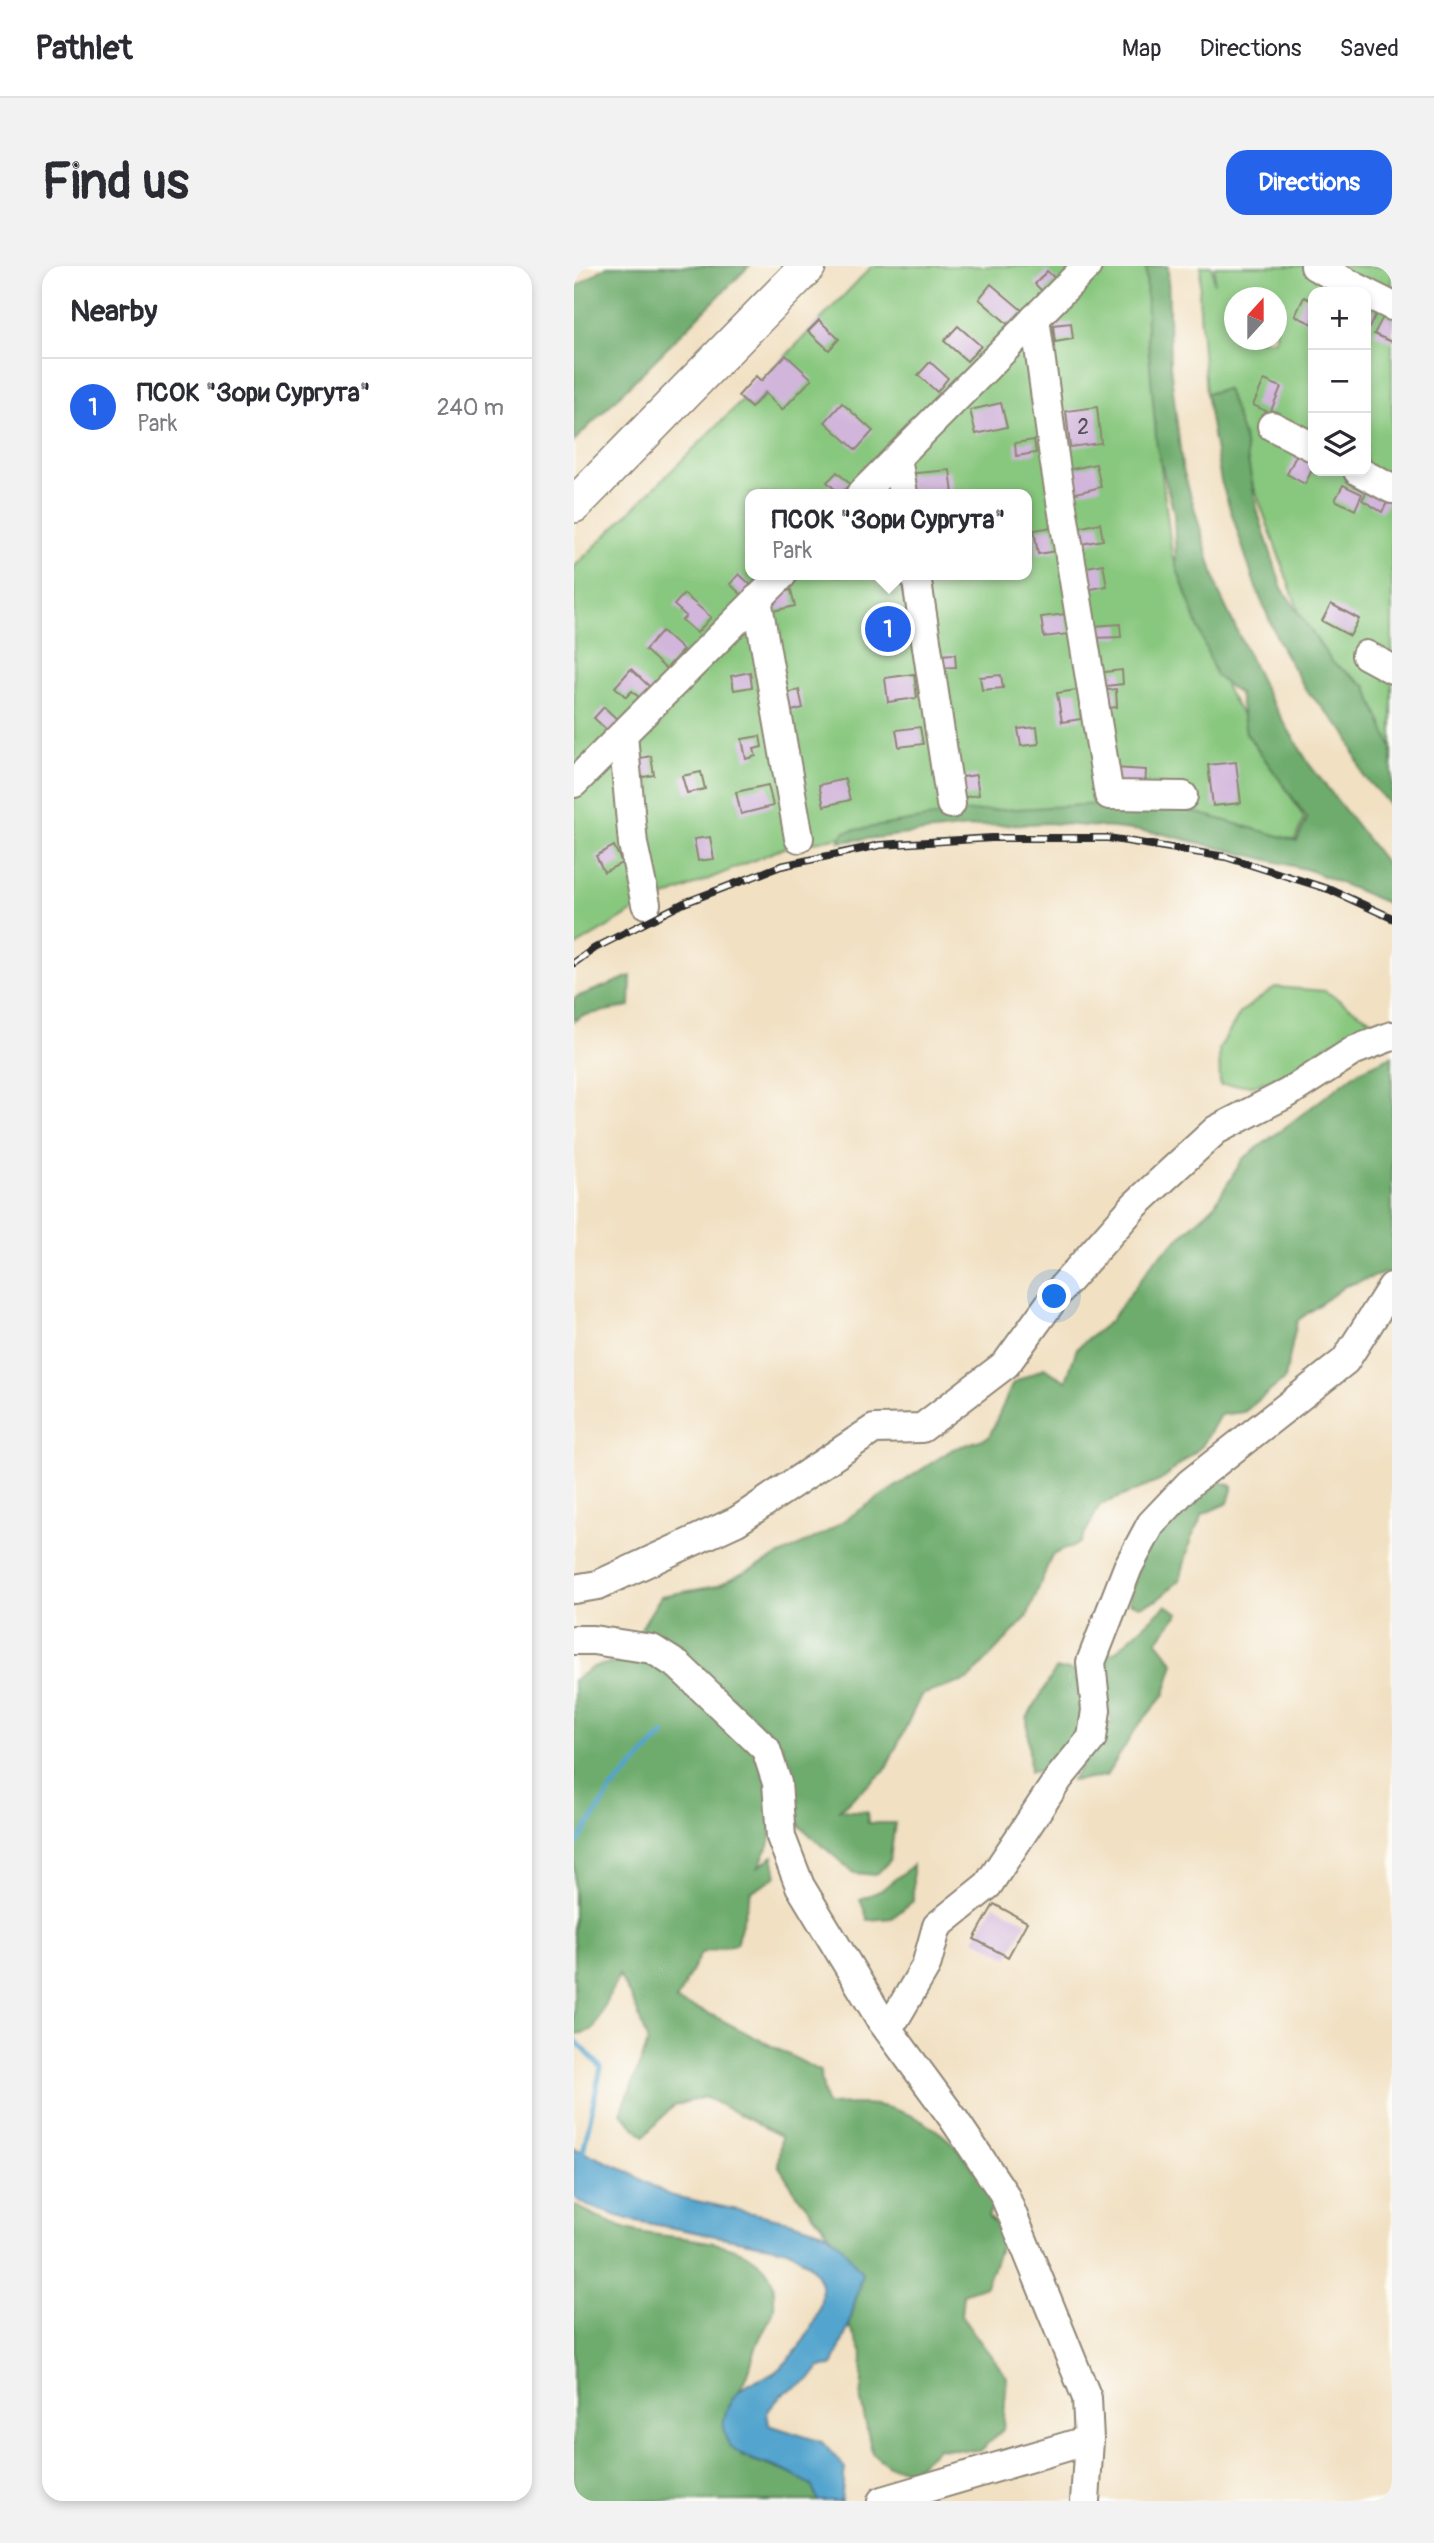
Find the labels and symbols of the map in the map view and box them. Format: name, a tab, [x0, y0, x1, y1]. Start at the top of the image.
north arrow	[1224, 287, 1287, 350]
house number: 2	[1077, 414, 1089, 441]
pin: 1	[865, 603, 911, 655]
your location	[1037, 1279, 1071, 1313]

